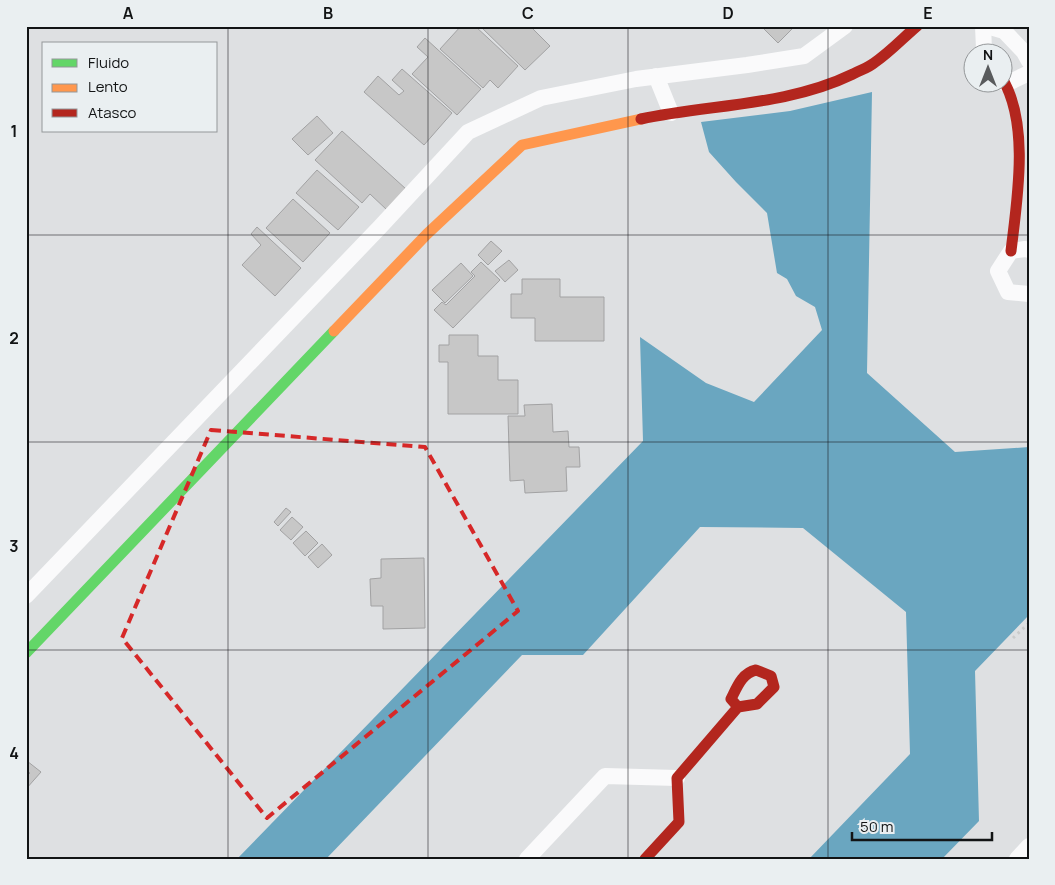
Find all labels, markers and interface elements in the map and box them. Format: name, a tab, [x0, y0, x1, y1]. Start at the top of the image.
text: A	[123, 2, 134, 24]
text: B	[323, 2, 333, 24]
text: C	[522, 2, 534, 24]
text: D	[722, 2, 734, 24]
text: E	[923, 2, 933, 24]
legend	[42, 42, 218, 132]
north arrow	[962, 42, 1012, 92]
text: N	[983, 45, 993, 64]
text: Fluido	[88, 52, 129, 73]
text: Lento	[88, 76, 128, 97]
text: Atasco	[88, 102, 136, 123]
text: 1	[10, 120, 18, 142]
text: 2	[9, 327, 19, 349]
text: 3	[9, 535, 19, 557]
text: 4	[9, 742, 19, 764]
scale bar	[852, 810, 992, 842]
text: 50 m	[860, 816, 894, 837]

